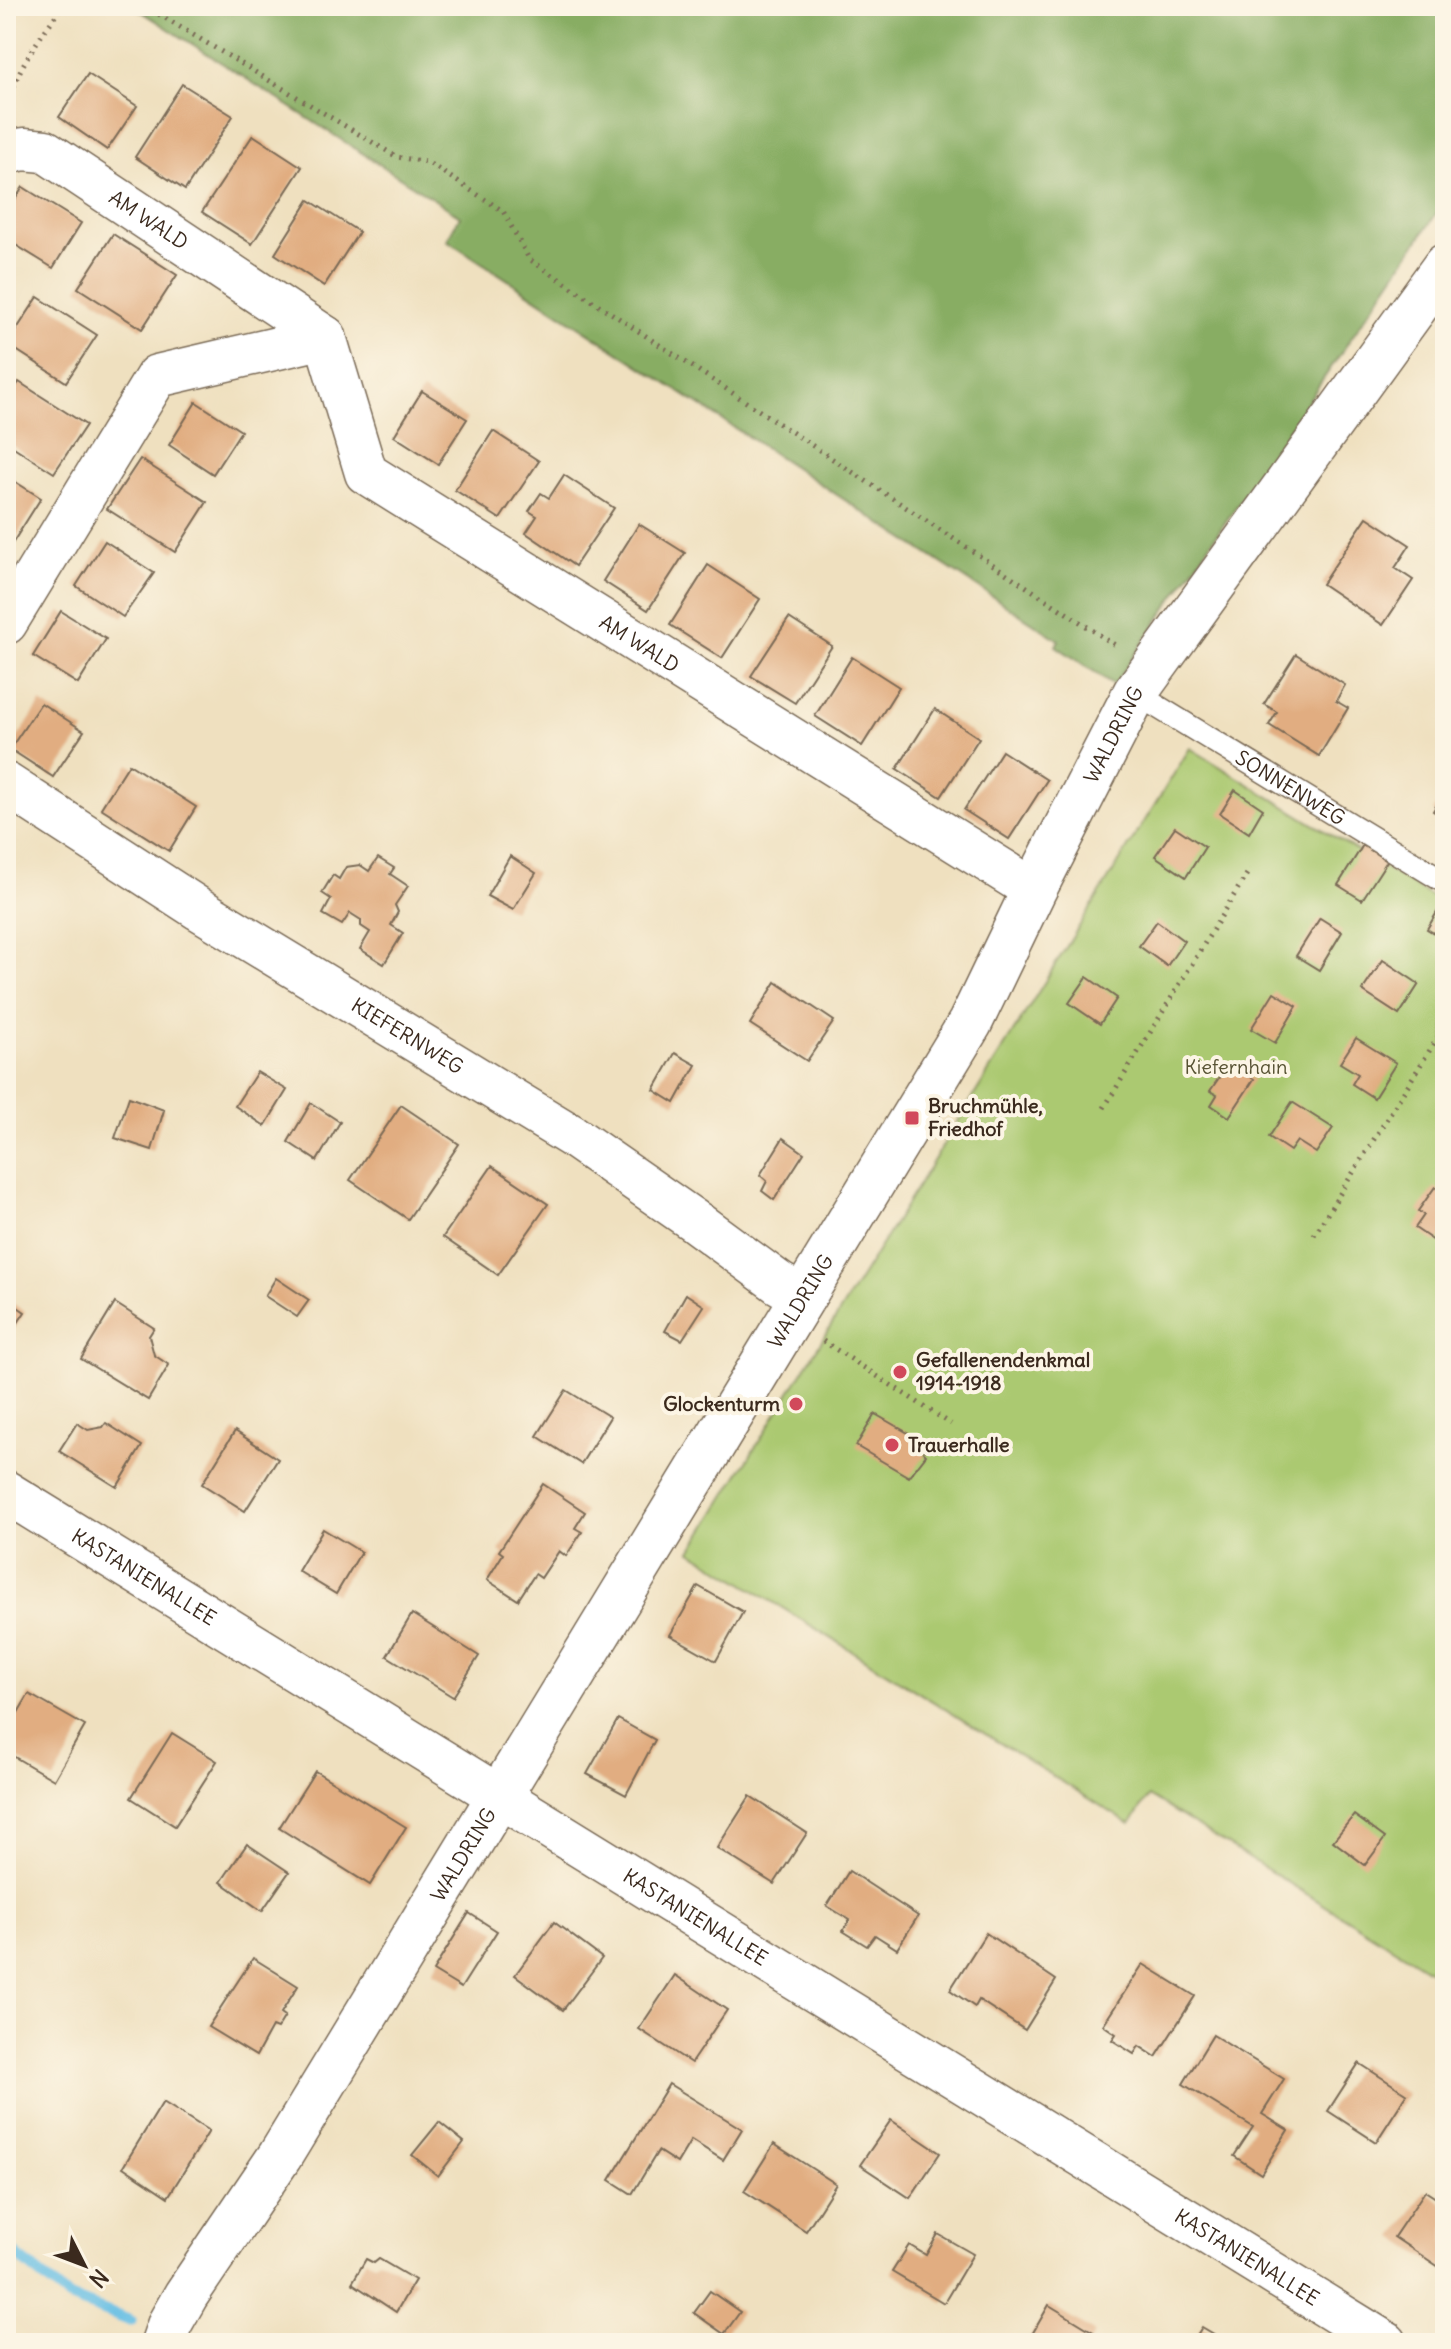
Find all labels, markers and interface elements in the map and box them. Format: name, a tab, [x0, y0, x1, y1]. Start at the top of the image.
street label: AM WALD	[105, 184, 193, 255]
street label: AM WALD	[595, 609, 684, 678]
street label: WALDRING	[1078, 682, 1148, 787]
street label: SONNENWEG	[1231, 744, 1350, 830]
street label: KIEFERNWEG	[347, 992, 468, 1079]
park label: Kiefernhain	[1184, 1054, 1288, 1079]
place label: Bruchmühle, Friedhof	[928, 1093, 1043, 1141]
marker: Bruchmühle, Friedhof	[903, 1109, 921, 1127]
street label: WALDRING	[762, 1250, 838, 1353]
place label: Gefallenendenkmal 1914-1918	[916, 1347, 1090, 1395]
marker: Gefallenendenkmal 1914-1918	[891, 1363, 909, 1381]
place label: Glockenturm	[663, 1391, 780, 1416]
marker: Glockenturm	[787, 1395, 805, 1413]
place label: Trauerhalle	[908, 1432, 1010, 1457]
marker: Trauerhalle	[883, 1436, 901, 1454]
street label: KASTANIENALLEE	[67, 1523, 221, 1631]
street label: WALDRING	[425, 1803, 501, 1906]
street label: KASTANIENALLEE	[619, 1863, 772, 1971]
street label: KASTANIENALLEE	[1170, 2203, 1324, 2311]
north arrow	[44, 2225, 124, 2305]
text: N	[83, 2263, 114, 2293]

